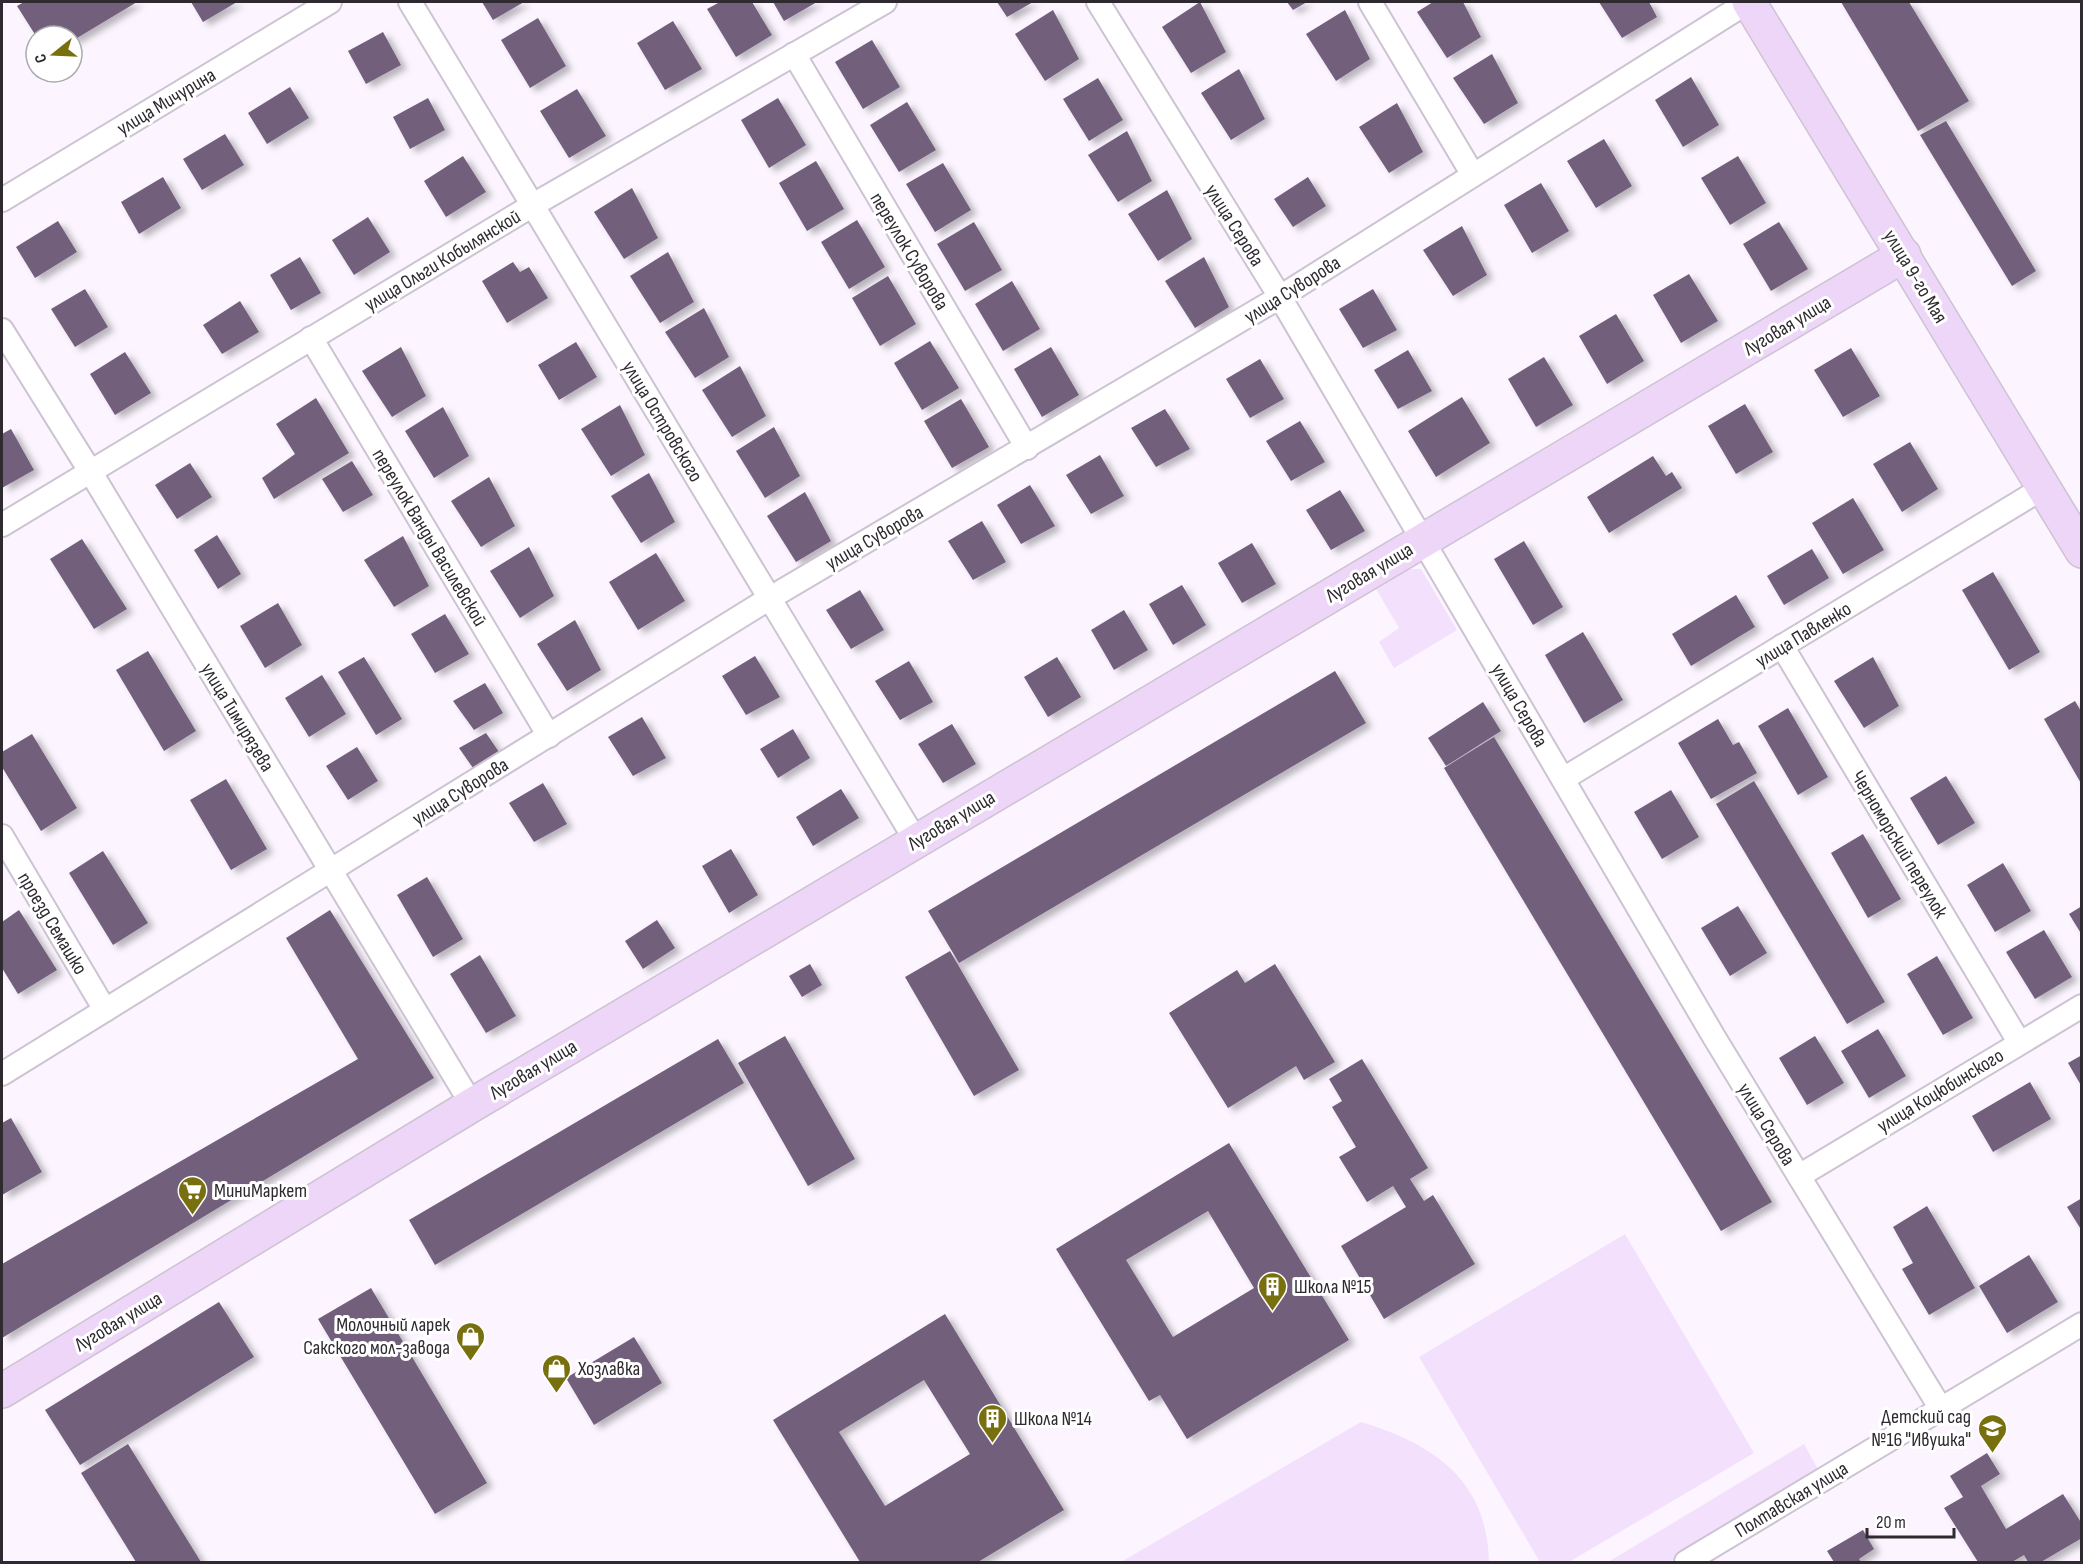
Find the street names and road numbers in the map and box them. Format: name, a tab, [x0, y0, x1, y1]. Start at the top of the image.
street label: улица Мичурина	[113, 63, 220, 141]
street label: улица Серова	[1199, 180, 1269, 271]
street label: переулок Суворова	[865, 188, 954, 315]
street label: улица Ольги Кобылянской	[360, 205, 525, 317]
street label: улица 9-го Мая	[1878, 225, 1952, 328]
street label: улица Суворова	[1240, 251, 1345, 329]
street label: Луговая улица	[1739, 290, 1835, 362]
street label: улица Островского	[617, 357, 708, 486]
street label: переулок Ванды Василевской	[367, 444, 492, 631]
street label: улица Суворова	[821, 500, 928, 575]
street label: Луговая улица	[1321, 537, 1417, 609]
street label: улица Павленко	[1751, 597, 1856, 673]
street label: улица Тимирязева	[195, 659, 279, 776]
street label: улица Серова	[1486, 660, 1553, 751]
street label: улица Суворова	[408, 753, 513, 831]
street label: Черноморский переулок	[1846, 766, 1953, 923]
street label: Луговая улица	[903, 785, 999, 857]
street label: проезд Семашко	[12, 868, 92, 979]
street label: Луговая улица	[485, 1034, 581, 1106]
street label: улица Коцюбинского	[1873, 1044, 2008, 1138]
street label: улица Серова	[1732, 1079, 1800, 1170]
street label: Луговая улица	[70, 1286, 166, 1358]
street label: Полтавская улица	[1731, 1457, 1852, 1543]

